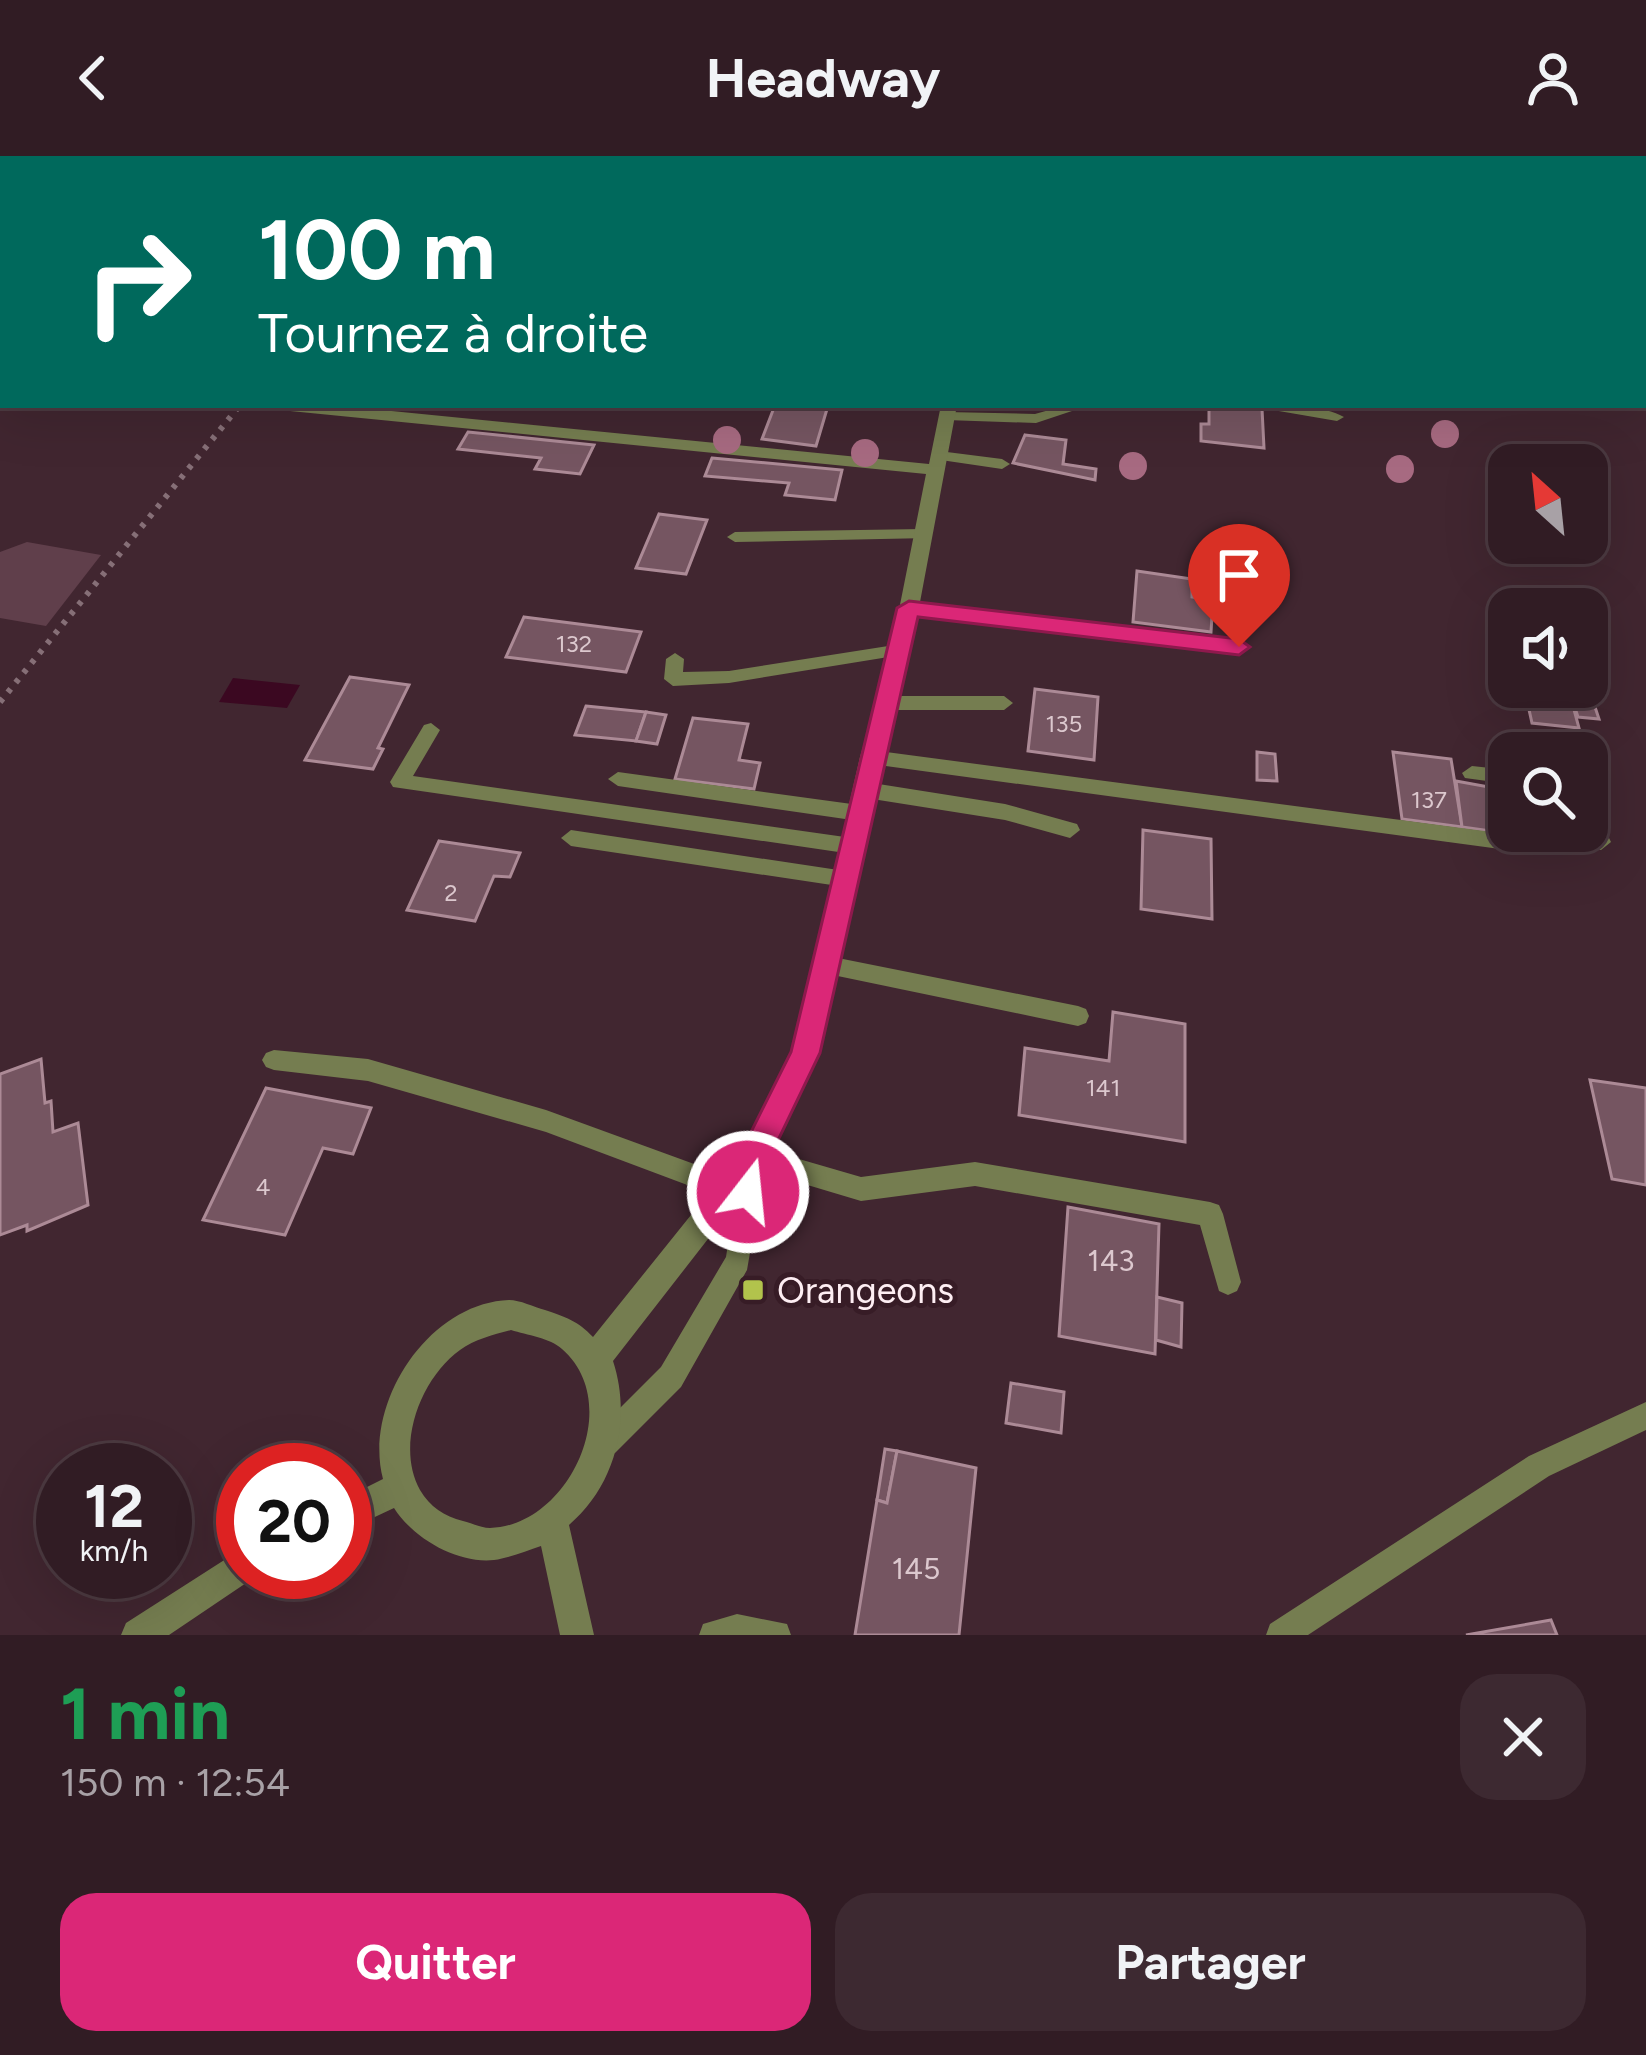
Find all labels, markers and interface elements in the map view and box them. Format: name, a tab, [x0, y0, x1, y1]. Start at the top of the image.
icon: back	[60, 45, 126, 111]
icon: person	[1520, 45, 1586, 111]
text: Headway	[706, 46, 940, 111]
text: 100 m	[258, 199, 496, 300]
icon: right	[60, 204, 216, 360]
text: Tournez à droite	[258, 301, 648, 366]
north arrow	[1488, 444, 1608, 564]
map controls	[1488, 444, 1608, 852]
pin	[1188, 524, 1290, 647]
icon: arrive	[1206, 542, 1272, 608]
button: sound	[1488, 588, 1608, 708]
house number: 132	[556, 629, 592, 658]
house number: 135	[1046, 709, 1082, 738]
button: search	[1488, 732, 1608, 852]
house number: 137	[1411, 785, 1447, 814]
house number: 2	[444, 878, 458, 907]
house number: 141	[1086, 1073, 1120, 1102]
position arrow	[685, 1129, 811, 1255]
house number: 4	[256, 1172, 271, 1201]
house number: 143	[1087, 1242, 1135, 1279]
place label: Orangeons	[777, 1269, 954, 1312]
marker: Orangeons	[740, 1277, 766, 1303]
speed limit sign: 20	[216, 1443, 372, 1599]
text: 12	[84, 1470, 144, 1542]
text: km/h	[80, 1532, 148, 1569]
house number: 145	[892, 1550, 940, 1587]
text: 1 min	[60, 1671, 230, 1757]
button: close	[1460, 1674, 1586, 1800]
text: 150 m · 12:54	[60, 1759, 290, 1806]
button: Quitter	[60, 1893, 811, 2031]
button: Partager	[835, 1893, 1586, 2031]

